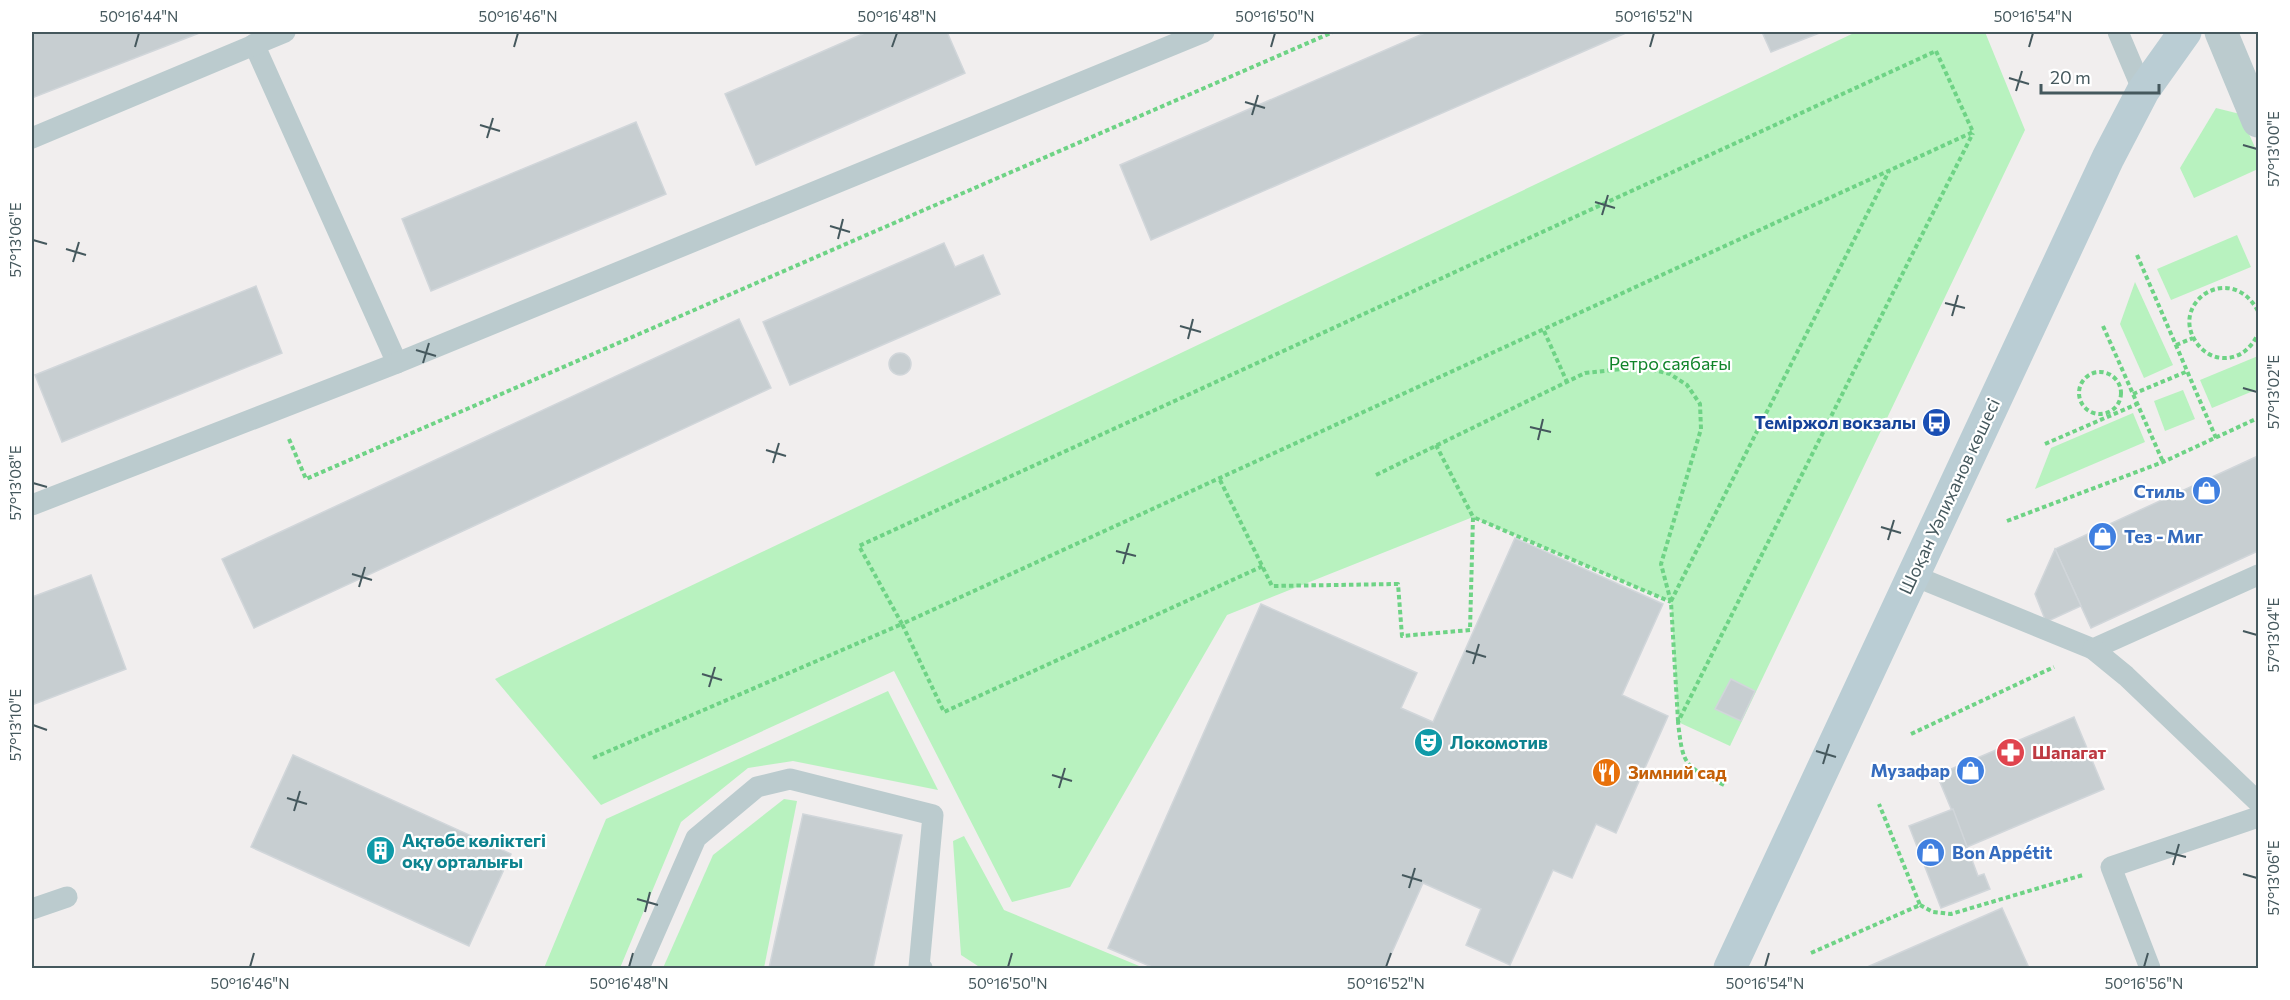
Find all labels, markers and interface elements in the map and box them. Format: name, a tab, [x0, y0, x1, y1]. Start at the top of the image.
text: 50°16'44"N	[100, 7, 178, 25]
text: 50°16'46"N	[479, 7, 557, 25]
text: 50°16'48"N	[858, 7, 936, 25]
text: 50°16'50"N	[1235, 7, 1315, 25]
text: 50°16'52"N	[1615, 7, 1693, 25]
text: 50°16'54"N	[1994, 7, 2072, 25]
scale bar	[2041, 57, 2160, 95]
text: 20 m	[2050, 66, 2091, 88]
text: 57°13'00"E	[2264, 111, 2282, 187]
text: 57°13'06"E	[6, 202, 24, 278]
park label: Ретро саябағы	[1609, 352, 1731, 374]
text: 57°13'02"E	[2264, 355, 2282, 429]
street label: Шоқан Уәлиханов көшесі	[1894, 394, 2004, 598]
bus stop icon: Теміржол вокзалы	[1921, 406, 1953, 438]
place label: Теміржол вокзалы	[1754, 411, 1916, 433]
text: 57°13'08"E	[6, 445, 24, 521]
shop icon: Стиль	[2190, 475, 2222, 507]
place label: Стиль	[2133, 480, 2185, 502]
shop icon: Тез - Миг	[2087, 520, 2119, 552]
place label: Тез - Миг	[2124, 525, 2203, 547]
text: 57°13'04"E	[2264, 597, 2282, 672]
text: 57°13'10"E	[6, 689, 24, 761]
theatre icon: Локомотив	[1413, 726, 1445, 758]
place label: Локомотив	[1450, 731, 1548, 753]
pharmacy icon: Шапагат	[1995, 736, 2027, 768]
place label: Шапагат	[2032, 741, 2107, 763]
shop icon: Музафар	[1955, 754, 1987, 786]
restaurant icon: Зимний сад	[1591, 756, 1623, 788]
place label: Музафар	[1871, 759, 1950, 781]
place label: Зимний сад	[1628, 761, 1726, 783]
place label: Ақтөбе көліктегі оқу орталығы	[402, 829, 546, 872]
building icon: Ақтөбе көліктегі оқу орталығы	[365, 834, 397, 866]
shop icon: Bon Appétit	[1915, 836, 1947, 868]
text: 57°13'06"E	[2264, 840, 2282, 916]
place label: Bon Appétit	[1952, 841, 2053, 863]
text: 50°16'46"N	[211, 974, 289, 992]
text: 50°16'48"N	[590, 974, 668, 992]
text: 50°16'50"N	[968, 974, 1048, 992]
text: 50°16'52"N	[1347, 974, 1425, 992]
text: 50°16'54"N	[1726, 974, 1804, 992]
text: 50°16'56"N	[2105, 974, 2183, 992]

